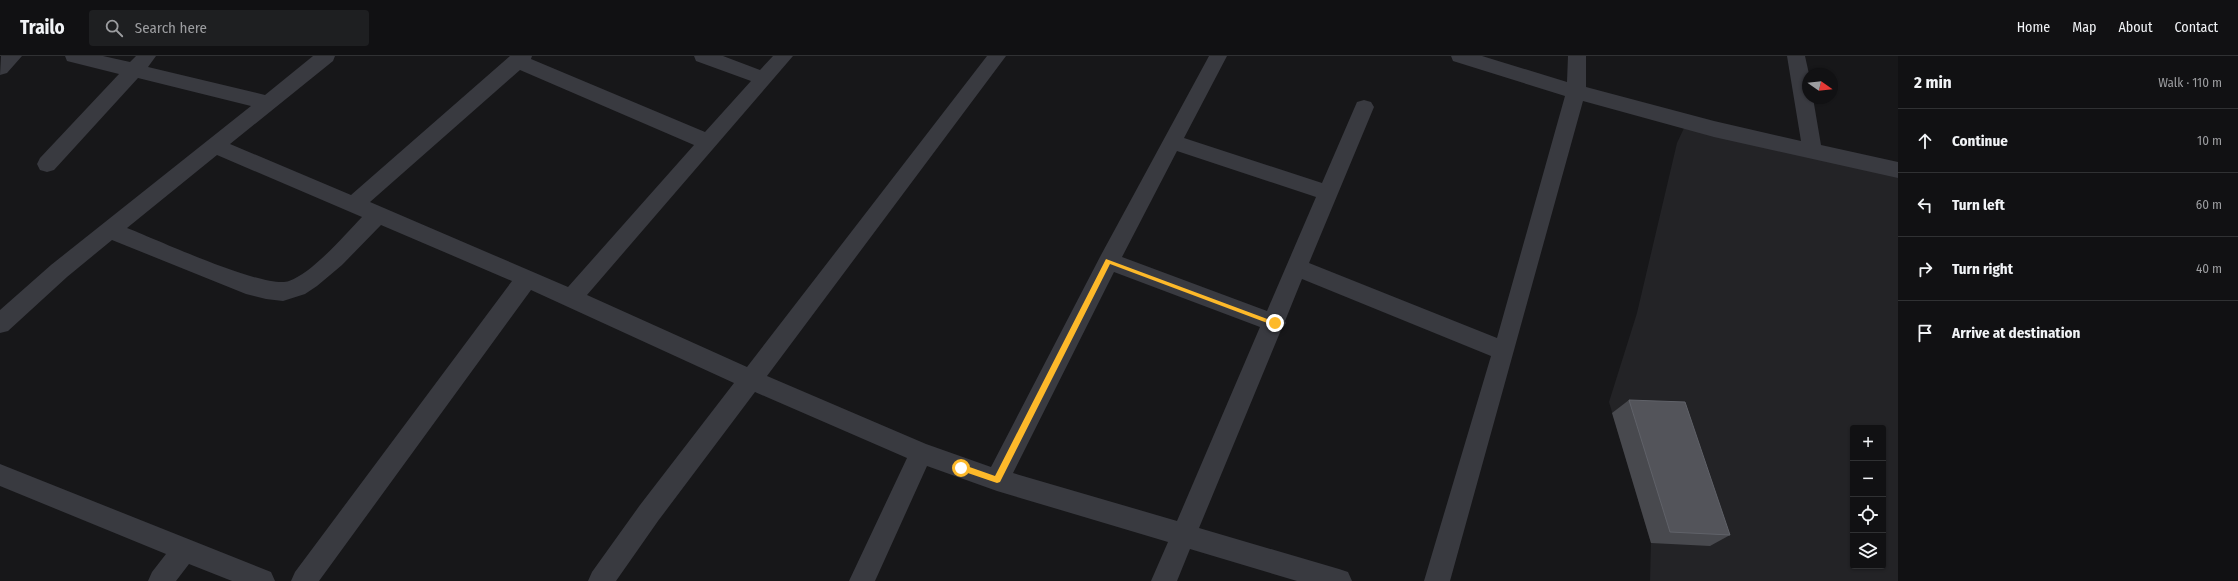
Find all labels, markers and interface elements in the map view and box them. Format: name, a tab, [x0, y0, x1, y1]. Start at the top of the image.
search box	[89, 10, 369, 46]
text: Trailo	[20, 16, 65, 39]
icon: search	[103, 17, 125, 39]
text: Search here	[135, 19, 207, 37]
text: Home	[2017, 19, 2050, 36]
text: Map	[2072, 19, 2096, 36]
text: About	[2118, 19, 2153, 36]
text: Contact	[2175, 19, 2218, 36]
north arrow	[1802, 68, 1838, 104]
text: 2 min	[1914, 72, 1952, 93]
text: Walk · 110 m	[2158, 75, 2222, 90]
icon: ahead	[1914, 130, 1936, 152]
text: Continue	[1952, 132, 2008, 150]
text: 10 m	[2197, 133, 2222, 148]
icon: left	[1914, 194, 1936, 216]
text: Turn left	[1952, 196, 2005, 214]
text: 60 m	[2196, 197, 2222, 212]
icon: right	[1914, 258, 1936, 280]
text: Turn right	[1952, 260, 2013, 278]
text: 40 m	[2196, 261, 2222, 276]
route end	[1266, 314, 1284, 332]
icon: arrive	[1914, 322, 1936, 344]
text: Arrive at destination	[1952, 324, 2080, 342]
map controls	[1850, 425, 1886, 569]
button: +	[1850, 425, 1886, 461]
route start	[952, 459, 970, 477]
button: −	[1850, 461, 1886, 497]
button: locate	[1850, 497, 1886, 533]
button: layers	[1850, 533, 1886, 569]

